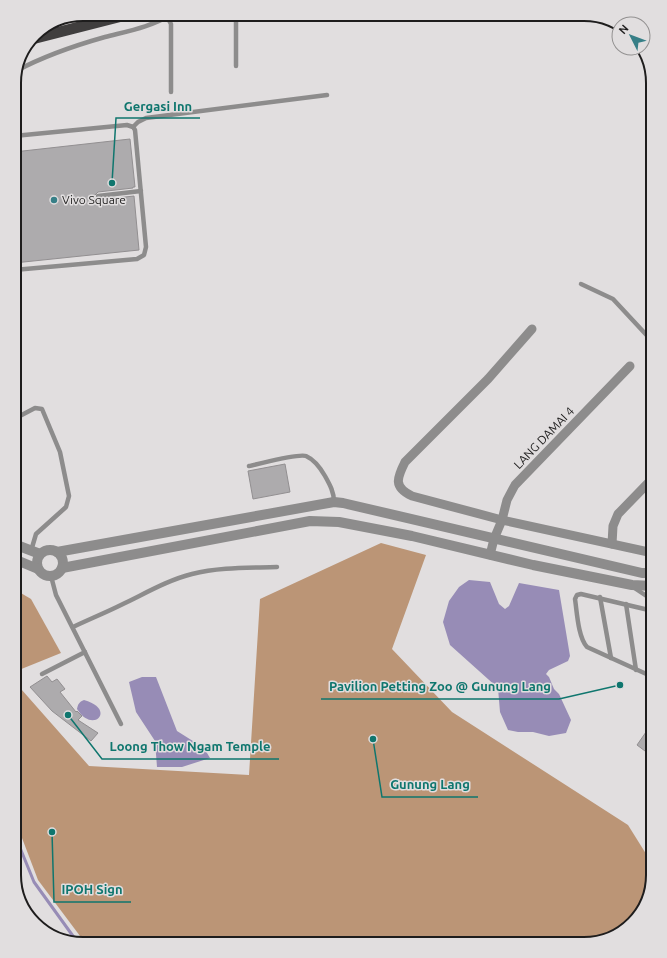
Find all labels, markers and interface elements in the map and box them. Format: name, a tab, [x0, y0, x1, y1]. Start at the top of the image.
north arrow	[611, 16, 651, 56]
text: N	[616, 22, 631, 36]
callout: Gergasi Inn	[116, 93, 200, 118]
text: Gergasi Inn	[124, 99, 192, 113]
place label: Vivo Square	[62, 193, 126, 206]
marker: Vivo Square	[49, 195, 59, 205]
street label: LANG DAMAI 4	[511, 404, 576, 471]
callout: Pavilion Petting Zoo @ Gunung Lang	[321, 674, 559, 699]
text: Pavilion Petting Zoo @ Gunung Lang	[329, 679, 551, 693]
callout: Loong Thow Ngam Temple	[102, 734, 279, 759]
text: Loong Thow Ngam Temple	[109, 739, 271, 753]
callout: Gunung Lang	[382, 772, 478, 797]
text: Gunung Lang	[390, 777, 470, 791]
callout: IPOH Sign	[54, 877, 131, 902]
text: IPOH Sign	[61, 882, 123, 896]

